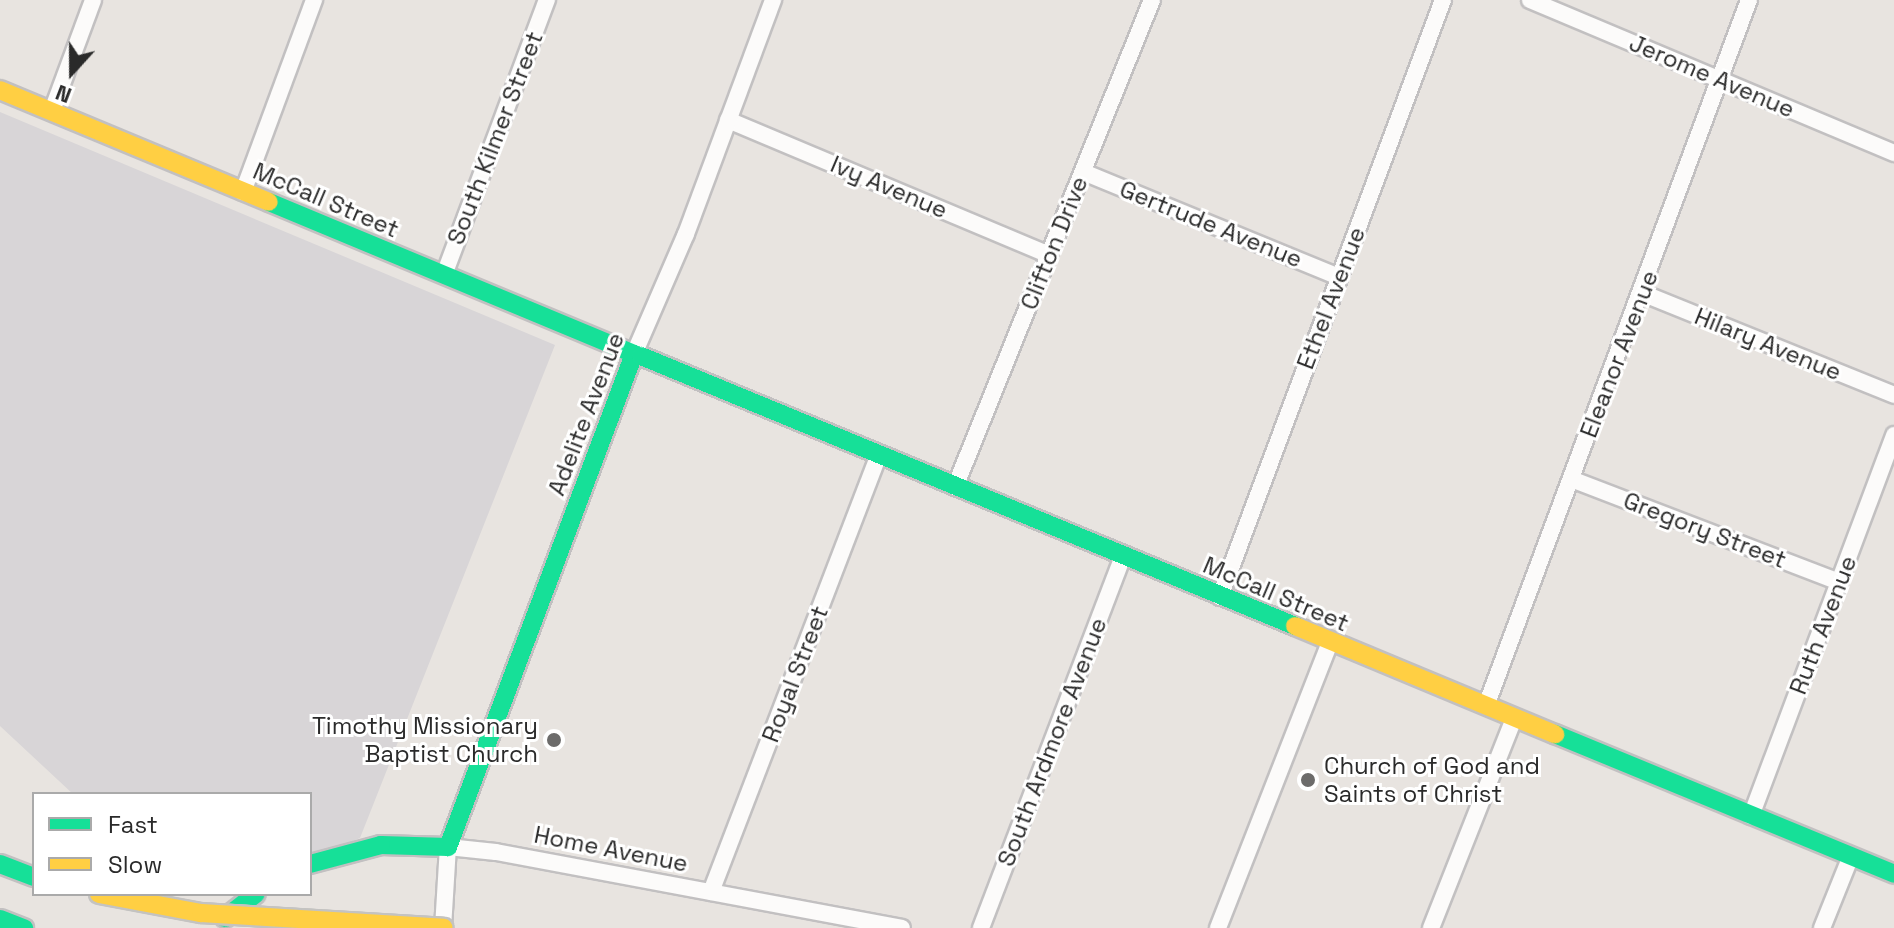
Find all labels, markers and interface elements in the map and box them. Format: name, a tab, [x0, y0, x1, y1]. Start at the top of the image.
street label: South Kilmer Street	[441, 27, 549, 249]
street label: Jerome Avenue	[1625, 28, 1799, 124]
north arrow	[32, 32, 112, 112]
text: N	[51, 79, 75, 110]
street label: Ivy Avenue	[826, 149, 952, 225]
street label: McCall Street	[249, 156, 403, 244]
street label: Clifton Drive	[1014, 172, 1094, 314]
street label: Gertrude Avenue	[1115, 174, 1307, 274]
street label: Ethel Avenue	[1291, 223, 1371, 373]
street label: Eleanor Avenue	[1574, 266, 1664, 442]
street label: Hilary Avenue	[1690, 301, 1846, 387]
street label: Adelite Avenue	[542, 328, 630, 500]
street label: Gregory Street	[1619, 486, 1791, 574]
street label: McCall Street	[1199, 550, 1353, 638]
street label: Ruth Avenue	[1783, 551, 1863, 699]
street label: Royal Street	[756, 602, 834, 746]
street label: South Ardmore Avenue	[991, 613, 1113, 871]
place label: Timothy Missionary Baptist Church	[312, 712, 538, 768]
marker: Timothy Missionary Baptist Church	[545, 731, 563, 749]
place label: Church of God and Saints of Christ	[1324, 752, 1540, 808]
marker: Church of God and Saints of Christ	[1299, 771, 1317, 789]
legend	[32, 792, 312, 896]
text: Fast	[108, 809, 158, 840]
street label: Home Avenue	[532, 820, 690, 878]
text: Slow	[108, 849, 162, 880]

